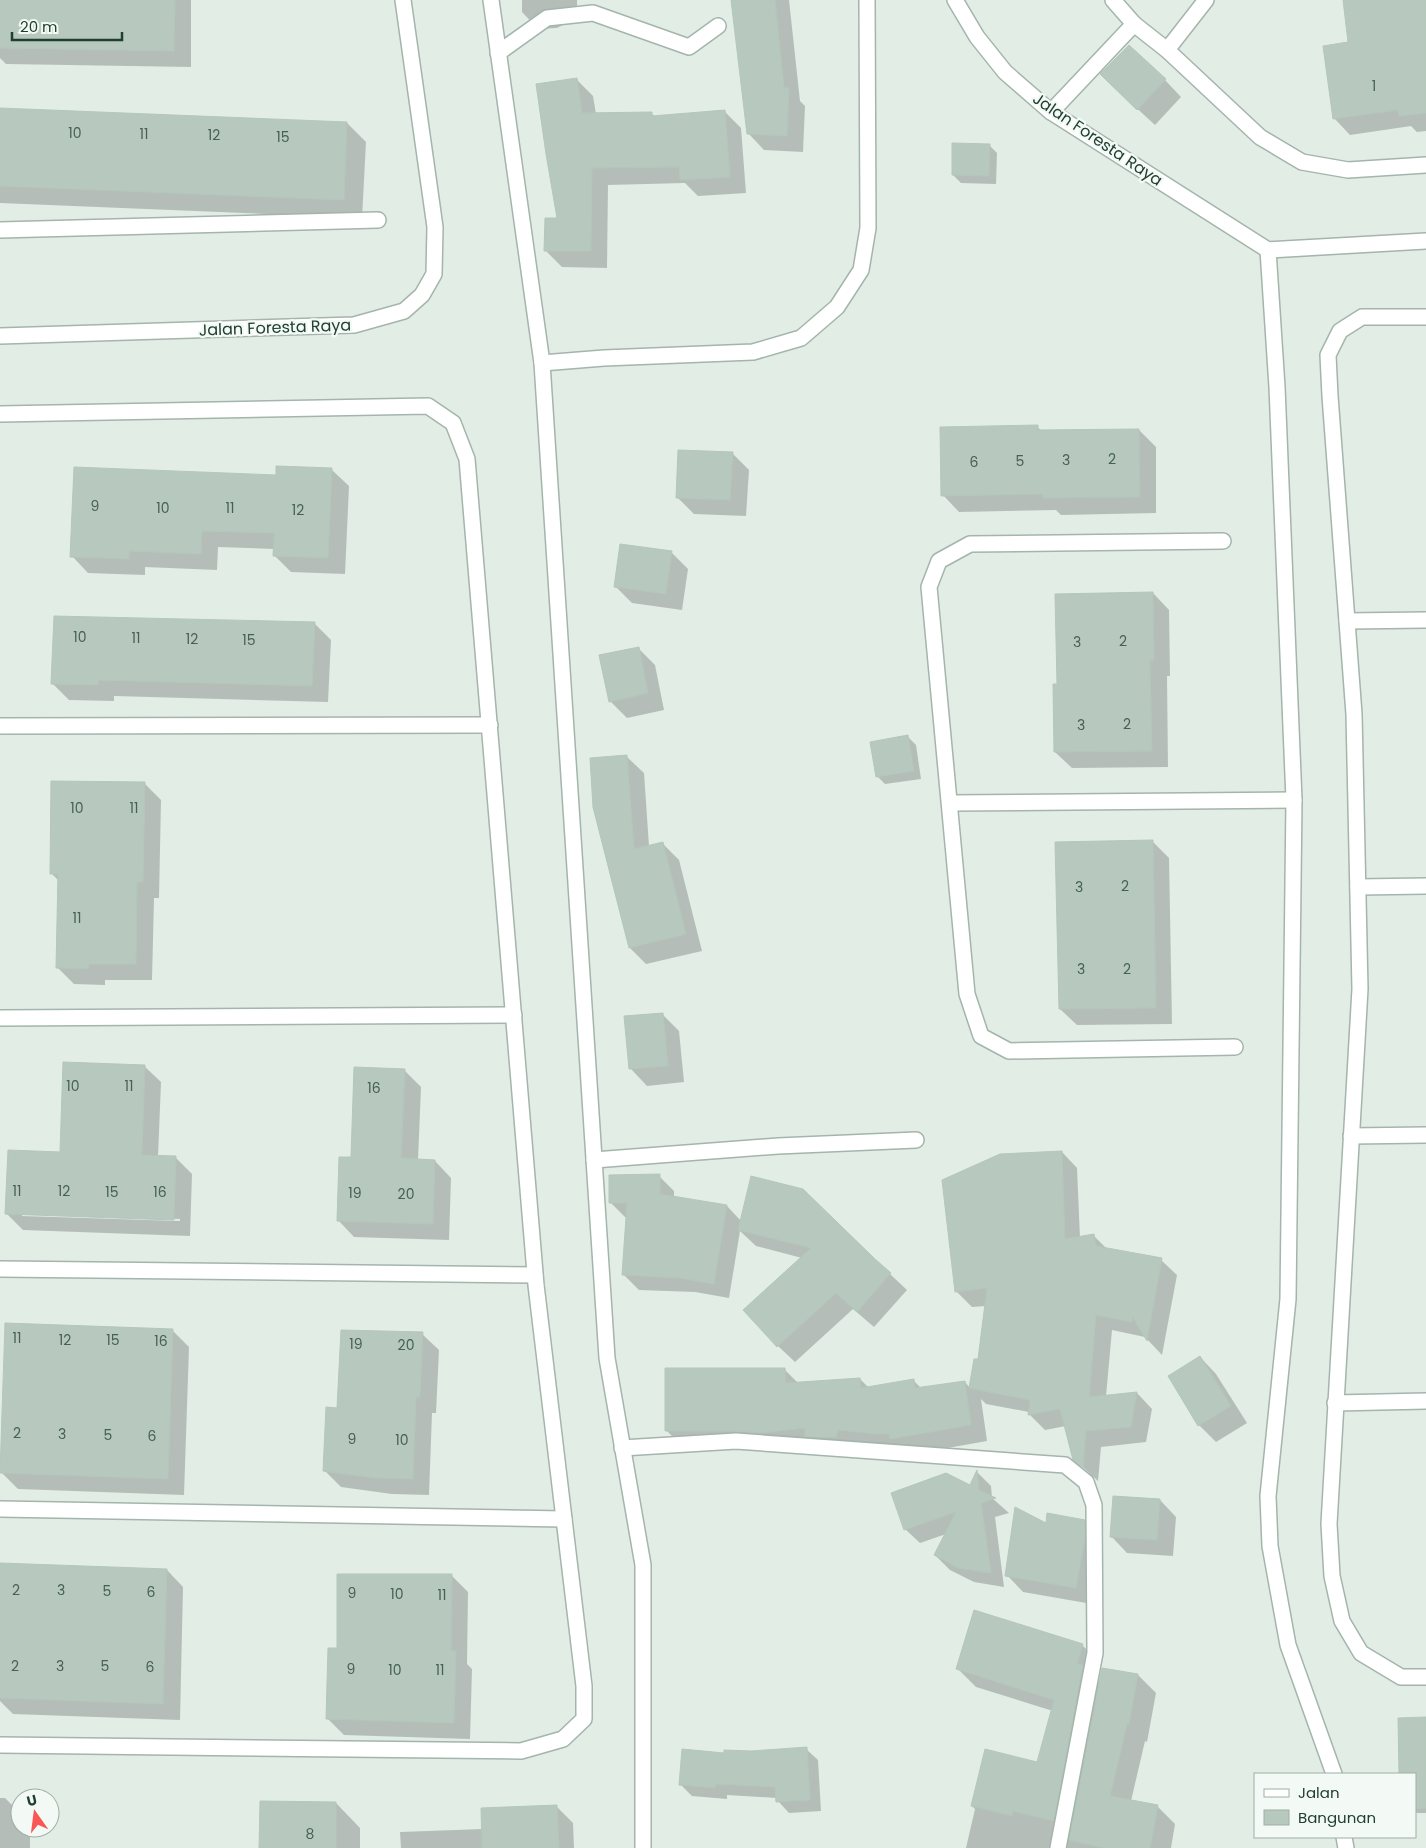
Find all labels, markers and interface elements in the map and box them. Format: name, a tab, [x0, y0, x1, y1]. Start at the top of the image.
scale bar	[12, 10, 122, 42]
text: 20 m	[20, 16, 58, 37]
house number: 1	[1372, 76, 1376, 96]
street label: Jalan Foresta Raya	[1028, 87, 1167, 192]
house number: 10	[68, 123, 82, 143]
house number: 11	[140, 124, 148, 144]
house number: 12	[208, 125, 220, 145]
house number: 15	[276, 127, 290, 147]
street label: Jalan Foresta Raya	[198, 313, 352, 342]
house number: 2	[1108, 449, 1116, 469]
house number: 3	[1062, 450, 1070, 470]
house number: 5	[1016, 451, 1024, 471]
house number: 6	[970, 452, 979, 472]
house number: 9	[91, 496, 99, 516]
house number: 10	[156, 498, 170, 518]
house number: 11	[226, 498, 234, 518]
house number: 12	[292, 500, 304, 520]
house number: 10	[73, 627, 87, 647]
house number: 11	[132, 628, 140, 648]
house number: 12	[186, 629, 198, 649]
house number: 15	[242, 630, 256, 650]
house number: 2	[1119, 631, 1127, 651]
house number: 3	[1073, 632, 1081, 652]
house number: 2	[1123, 714, 1131, 734]
house number: 3	[1077, 715, 1085, 735]
house number: 10	[70, 798, 84, 818]
house number: 11	[130, 798, 138, 818]
house number: 2	[1121, 876, 1129, 896]
house number: 3	[1075, 877, 1083, 897]
house number: 11	[73, 908, 81, 928]
house number: 3	[1077, 959, 1085, 979]
house number: 2	[1123, 959, 1131, 979]
house number: 10	[66, 1076, 80, 1096]
house number: 11	[125, 1076, 133, 1096]
house number: 16	[367, 1078, 381, 1098]
house number: 11	[13, 1181, 21, 1201]
house number: 12	[58, 1181, 70, 1201]
house number: 15	[105, 1182, 119, 1202]
house number: 16	[153, 1182, 167, 1202]
house number: 19	[348, 1183, 362, 1203]
house number: 20	[398, 1184, 414, 1204]
house number: 11	[13, 1328, 21, 1348]
house number: 12	[59, 1330, 71, 1350]
house number: 15	[106, 1330, 120, 1350]
house number: 16	[154, 1331, 168, 1351]
house number: 19	[349, 1334, 363, 1354]
house number: 20	[398, 1335, 414, 1355]
house number: 2	[13, 1423, 21, 1443]
house number: 3	[58, 1424, 66, 1444]
house number: 5	[104, 1425, 112, 1445]
house number: 6	[148, 1426, 157, 1446]
house number: 9	[348, 1429, 356, 1449]
house number: 10	[395, 1430, 409, 1450]
house number: 2	[12, 1580, 20, 1600]
house number: 3	[57, 1580, 65, 1600]
house number: 5	[103, 1581, 111, 1601]
house number: 6	[147, 1582, 156, 1602]
house number: 9	[348, 1583, 356, 1603]
house number: 10	[390, 1584, 404, 1604]
house number: 11	[438, 1585, 446, 1605]
house number: 2	[11, 1656, 19, 1676]
house number: 3	[56, 1656, 64, 1676]
house number: 5	[101, 1656, 109, 1676]
house number: 6	[146, 1657, 155, 1677]
house number: 9	[347, 1659, 355, 1679]
house number: 10	[388, 1660, 402, 1680]
house number: 11	[436, 1660, 444, 1680]
legend	[1254, 1773, 1416, 1838]
text: Jalan	[1298, 1782, 1340, 1803]
north arrow	[10, 1788, 60, 1838]
text: U	[25, 1789, 39, 1811]
text: Bangunan	[1298, 1807, 1376, 1828]
house number: 8	[306, 1824, 315, 1844]

